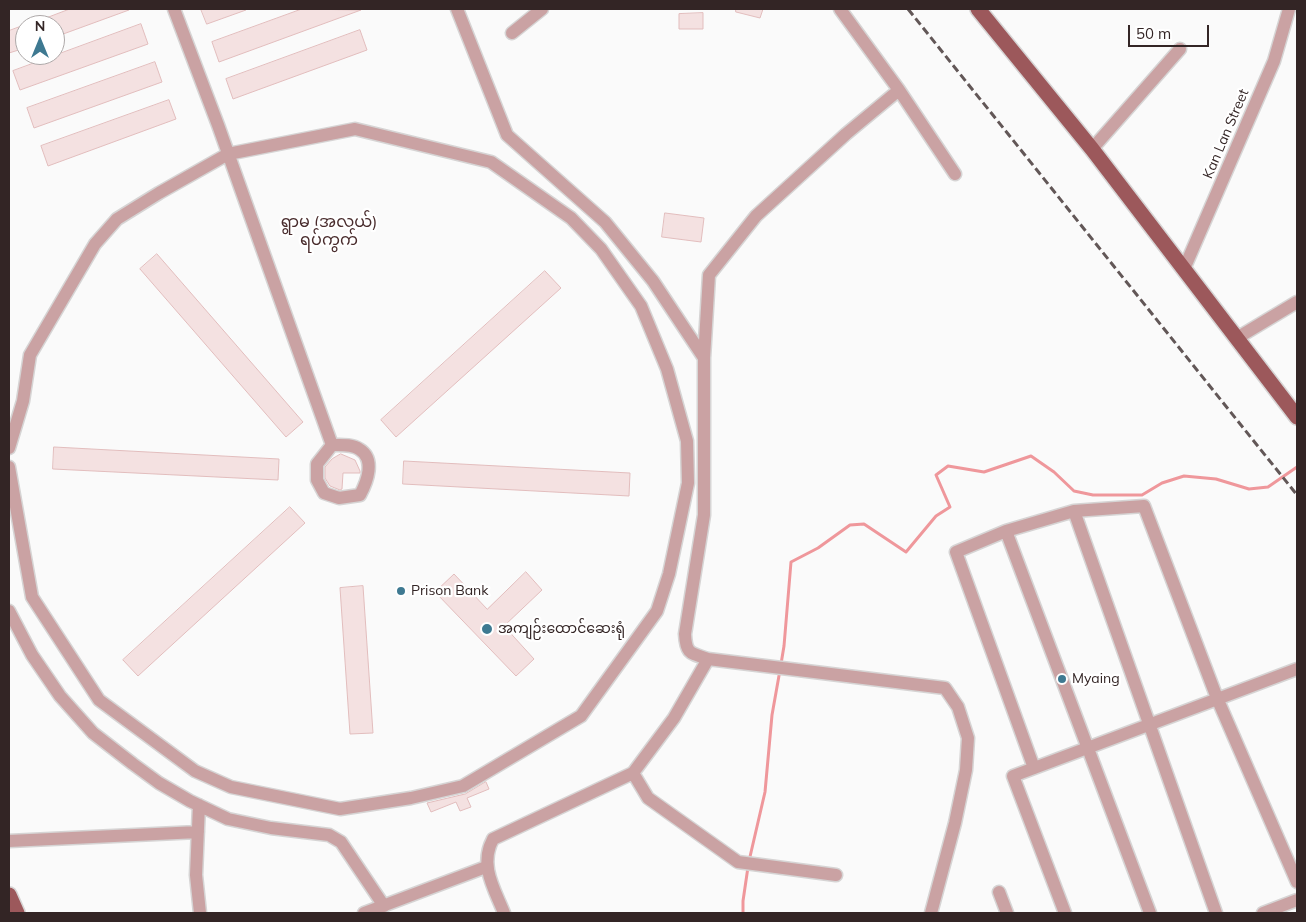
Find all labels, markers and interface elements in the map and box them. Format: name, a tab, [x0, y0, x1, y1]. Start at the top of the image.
north arrow	[15, 15, 65, 65]
scale bar	[1131, 15, 1212, 47]
text: N	[35, 17, 45, 35]
text: 50 m	[1136, 24, 1171, 43]
street label: Kan Lan Street	[1200, 87, 1252, 181]
district label: ရွာမ (အလယ်) ရပ်ကွက်	[281, 212, 377, 250]
place label: Prison Bank	[411, 583, 489, 599]
marker: Prison Bank	[395, 585, 407, 597]
place label: အကျဉ်းထောင်ဆေးရုံ	[498, 621, 625, 637]
marker: အကျဉ်းထောင်ဆေးရုံ	[480, 622, 494, 636]
place label: Myaing	[1072, 671, 1120, 687]
marker: Myaing	[1056, 673, 1068, 685]

